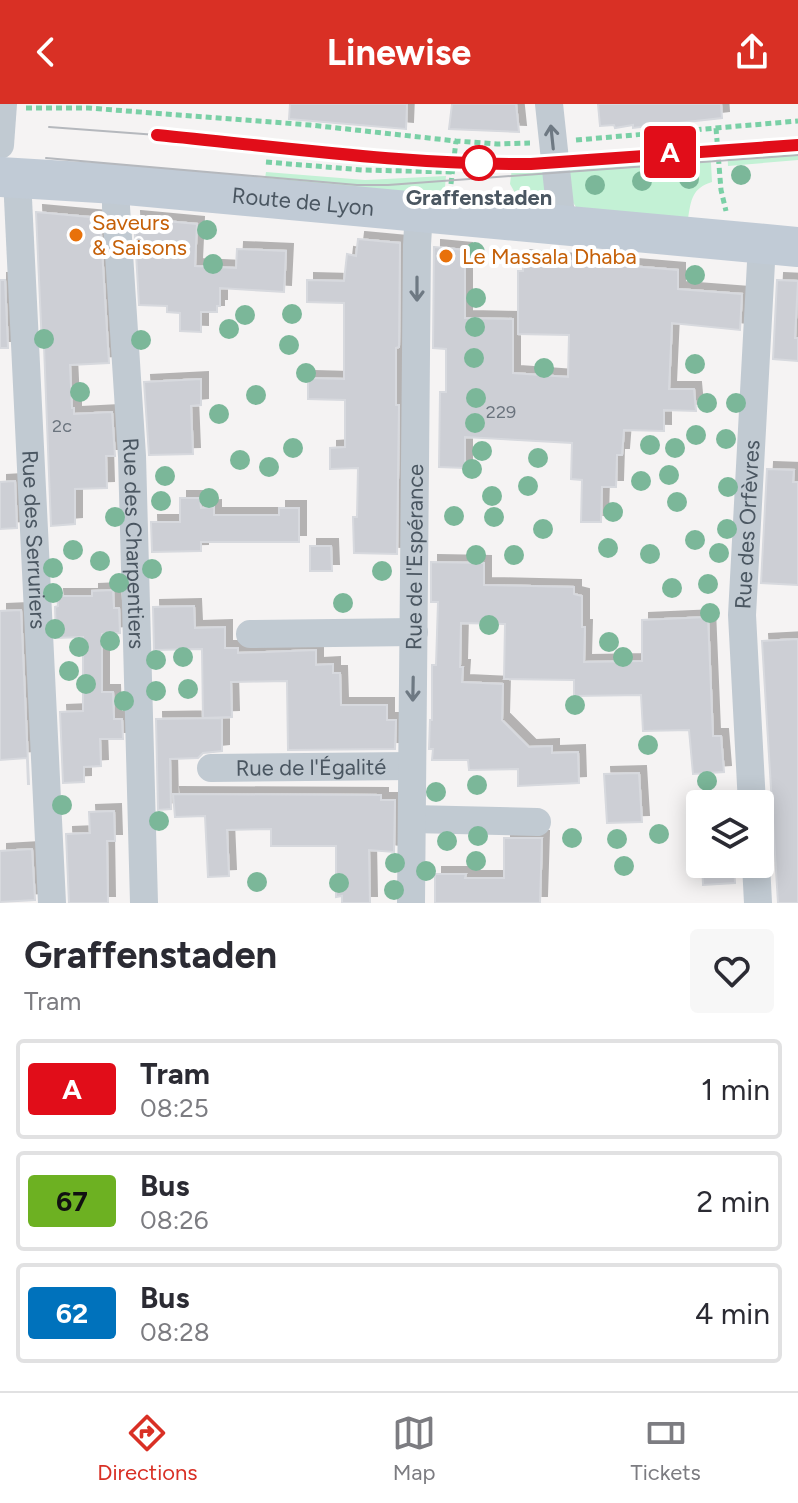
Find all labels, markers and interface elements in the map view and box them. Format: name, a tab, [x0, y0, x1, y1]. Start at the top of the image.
icon: back	[24, 30, 68, 74]
icon: share	[730, 30, 774, 74]
text: Linewise	[327, 31, 471, 74]
one-way arrow	[544, 125, 559, 150]
line badge: A	[644, 126, 696, 178]
text: A	[660, 135, 680, 169]
marker: Graffenstaden	[462, 146, 496, 180]
street label: Route de Lyon	[231, 182, 375, 222]
place label: Graffenstaden	[406, 184, 552, 211]
place label: Saveurs & Saisons	[92, 209, 187, 261]
marker: Saveurs & Saisons	[67, 226, 85, 244]
place label: Le Massala Dhaba	[462, 243, 637, 270]
marker: Le Massala Dhaba	[437, 247, 455, 265]
one-way arrow	[409, 275, 425, 302]
house number: 229	[486, 401, 516, 423]
house number: 2c	[52, 415, 72, 437]
street label: Rue des Charpentiers	[117, 437, 150, 650]
street label: Rue des Orfèvres	[729, 439, 765, 610]
street label: Rue des Serruriers	[16, 450, 52, 630]
street label: Rue de l'Espérance	[400, 464, 429, 650]
one-way arrow	[405, 675, 421, 702]
street label: Rue de l'Égalité	[236, 753, 386, 782]
map controls	[686, 790, 774, 878]
button: layers	[686, 790, 774, 878]
button: heart	[690, 929, 774, 1013]
text: Graffenstaden	[24, 932, 277, 978]
text: Tram	[24, 985, 81, 1017]
text: Tram	[140, 1055, 210, 1092]
text: 1 min	[701, 1071, 770, 1108]
text: A	[62, 1072, 82, 1106]
text: 08:25	[140, 1092, 209, 1124]
text: Bus	[140, 1167, 189, 1204]
text: 2 min	[697, 1183, 770, 1220]
text: 67	[56, 1184, 88, 1218]
text: 08:26	[140, 1204, 208, 1236]
text: Bus	[140, 1279, 189, 1316]
text: 4 min	[695, 1295, 770, 1332]
text: 62	[56, 1296, 88, 1330]
text: 08:28	[140, 1316, 210, 1348]
tab: Directions	[97, 1411, 198, 1486]
tab: Map	[392, 1411, 436, 1486]
tab: Tickets	[631, 1411, 701, 1486]

